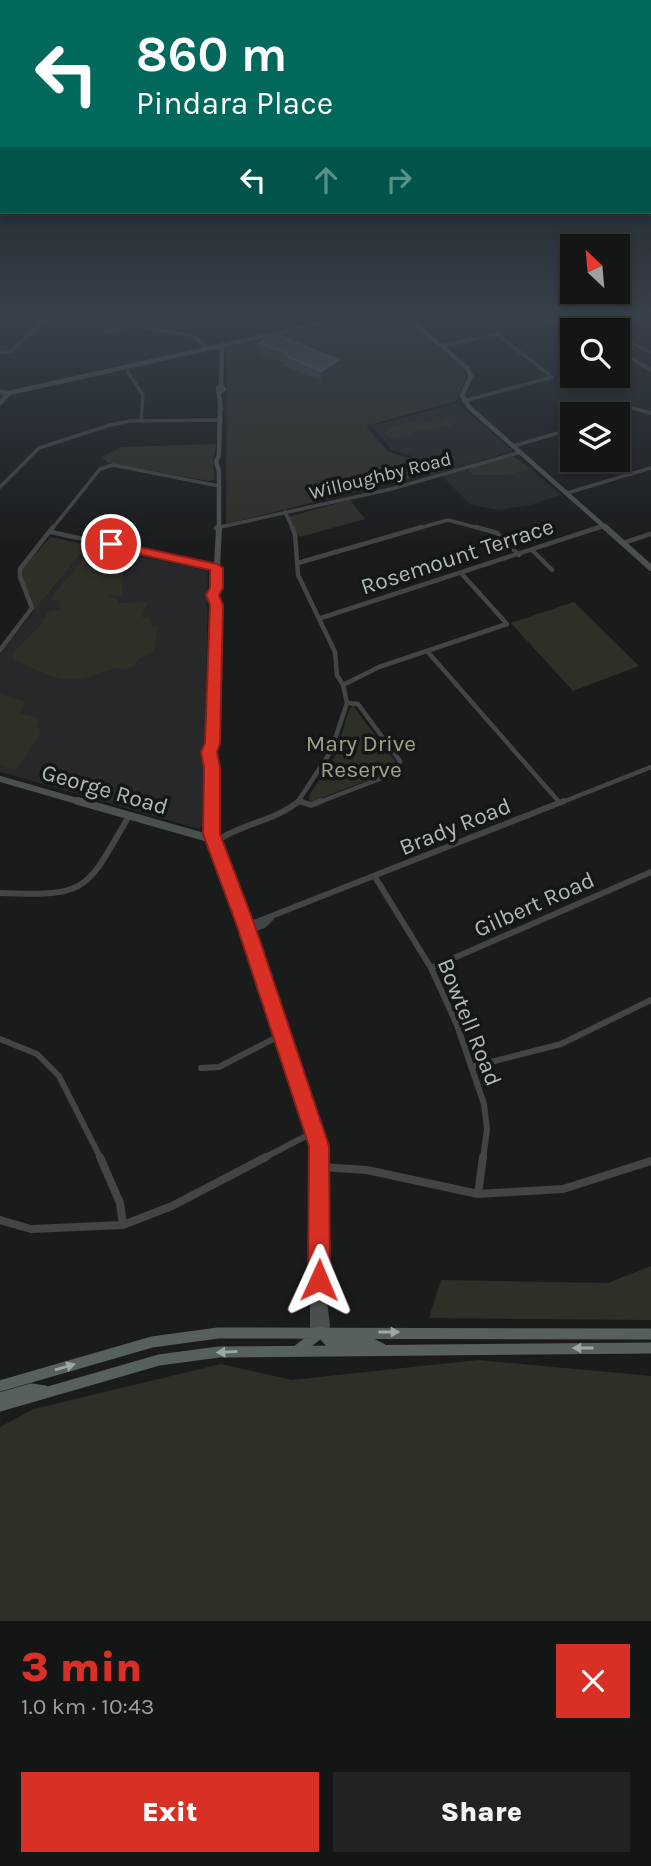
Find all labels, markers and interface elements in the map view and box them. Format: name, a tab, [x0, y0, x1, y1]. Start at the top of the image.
text: 860 m	[136, 26, 287, 83]
icon: left	[21, 28, 112, 119]
text: Pindara Place	[136, 85, 333, 122]
icon: left	[234, 161, 272, 199]
icon: ahead	[307, 161, 345, 199]
icon: right	[380, 161, 418, 199]
north arrow	[560, 234, 630, 304]
map controls	[560, 234, 630, 472]
button: search	[560, 318, 630, 388]
button: layers	[560, 402, 630, 472]
street label: Willoughby Road	[307, 448, 454, 504]
street label: Rosemount Terrace	[357, 513, 557, 600]
pin	[81, 514, 141, 574]
icon: arrive	[92, 525, 130, 563]
park label: Mary Drive Reserve	[306, 730, 416, 783]
street label: George Road	[38, 759, 171, 820]
street label: Brady Road	[395, 792, 515, 861]
street label: Gilbert Road	[470, 866, 599, 943]
street label: Bowtell Road	[432, 954, 507, 1090]
position arrow	[282, 1243, 356, 1317]
one-way arrow	[379, 1326, 401, 1338]
one-way arrow	[572, 1342, 594, 1354]
one-way arrow	[216, 1346, 238, 1357]
one-way arrow	[55, 1361, 76, 1371]
text: 3 min	[21, 1642, 142, 1692]
button: close	[556, 1644, 630, 1718]
text: 1.0 km · 10:43	[21, 1693, 154, 1720]
button: Exit	[21, 1772, 319, 1852]
button: Share	[333, 1772, 630, 1852]

